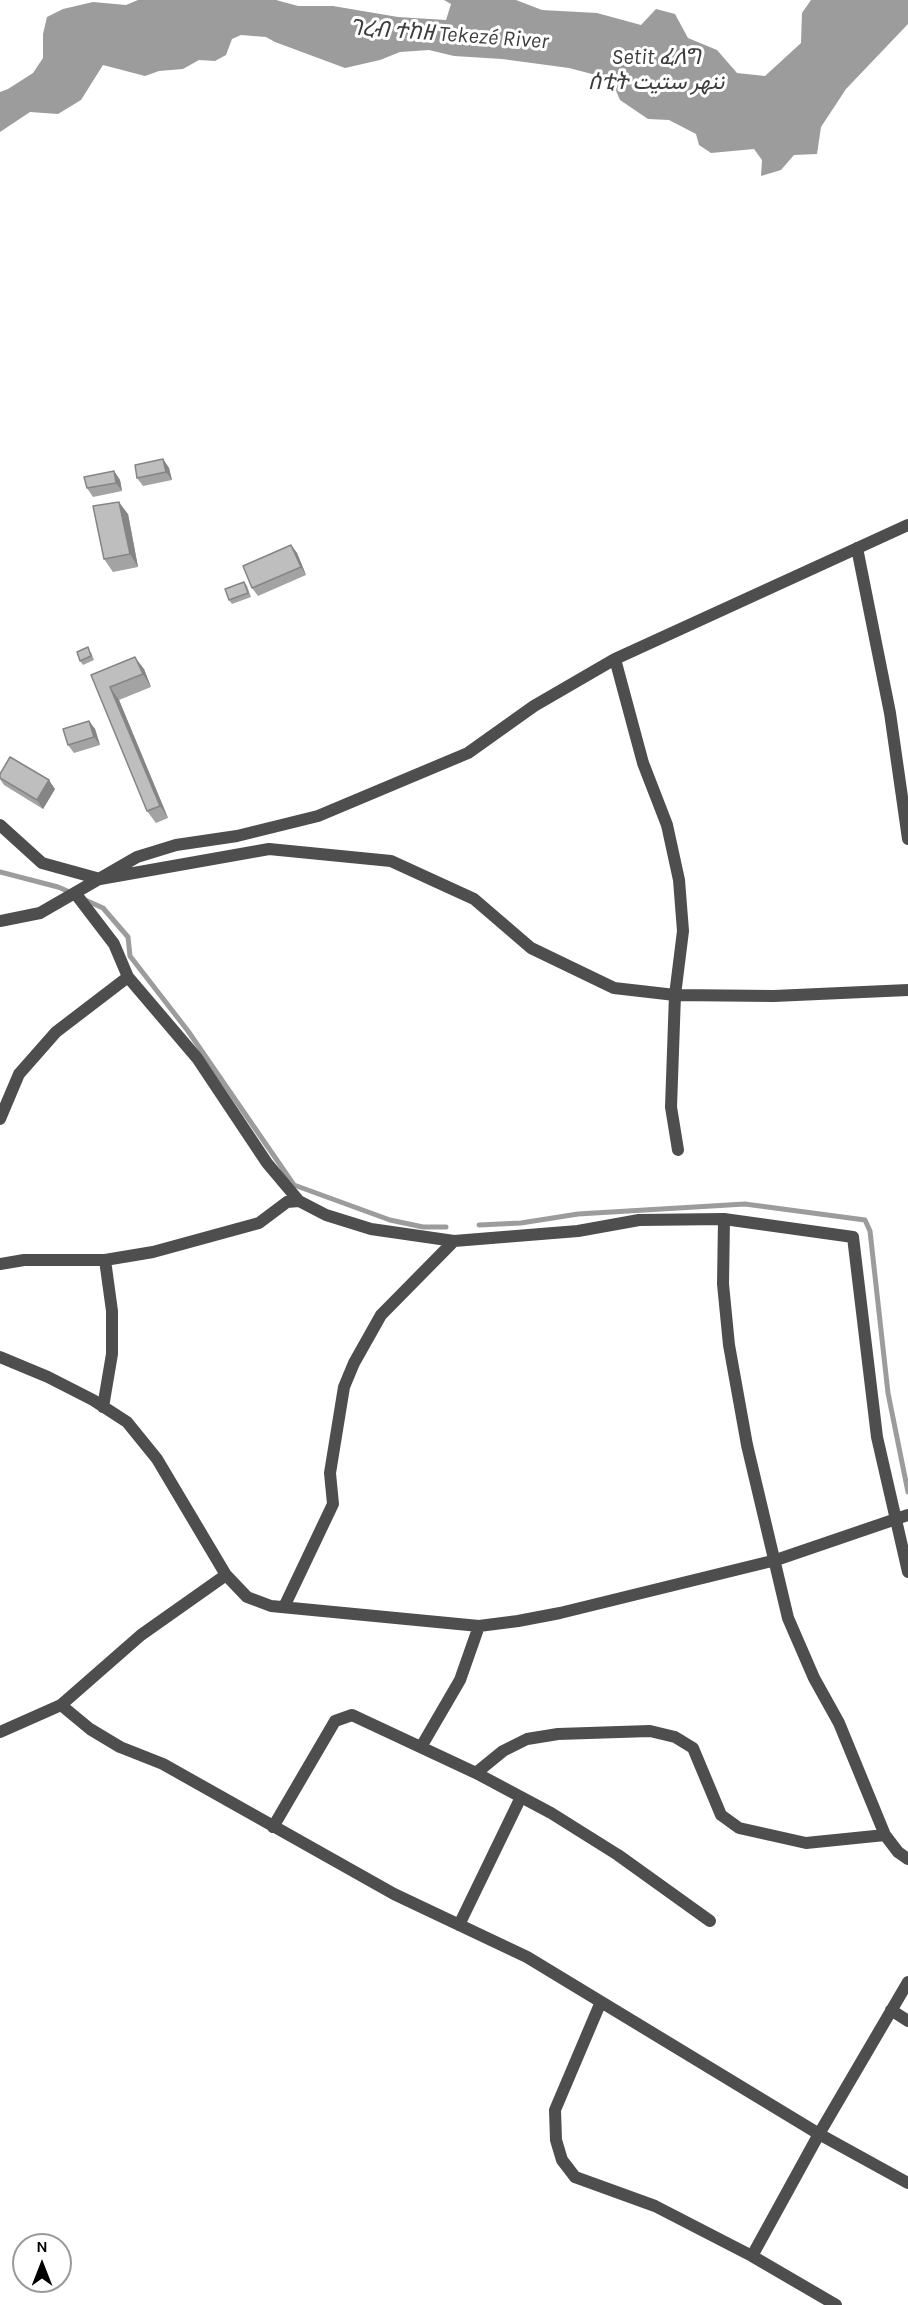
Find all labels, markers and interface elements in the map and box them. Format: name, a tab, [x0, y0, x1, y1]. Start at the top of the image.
water label: ገረብ ተከዘ Tekezé River	[349, 15, 549, 55]
water label: Setit ፈለግ ሰቲት ننهر ستيت	[588, 45, 724, 96]
north arrow	[12, 2233, 72, 2293]
text: N	[36, 2237, 48, 2256]

